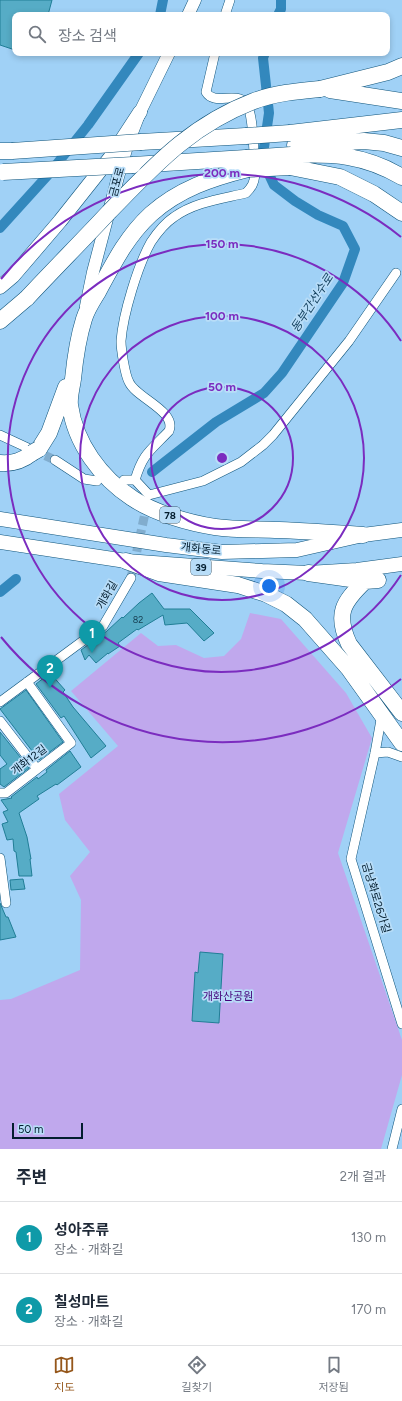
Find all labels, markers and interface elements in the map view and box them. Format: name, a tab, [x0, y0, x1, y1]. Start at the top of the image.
search box	[12, 12, 390, 56]
icon: search	[26, 23, 48, 45]
text: 장소 검색	[58, 27, 117, 45]
street label: 금포로	[107, 166, 127, 198]
text: 200 m	[204, 166, 240, 180]
text: 150 m	[205, 237, 239, 251]
water label: 동부간선수로	[288, 271, 336, 335]
text: 100 m	[205, 309, 239, 323]
text: 50 m	[208, 380, 236, 394]
centre of rings	[215, 451, 229, 465]
road number: 78	[160, 507, 180, 523]
street label: 개화동로	[180, 540, 222, 558]
road number: 39	[191, 559, 211, 575]
your location	[259, 576, 279, 596]
street label: 개화길	[94, 579, 120, 611]
house number: 82	[133, 614, 143, 625]
pin: 1	[79, 620, 105, 653]
pin: 2	[37, 655, 63, 688]
street label: 개화12길	[9, 742, 49, 778]
street label: 금낭화로26가길	[359, 861, 393, 935]
park label: 개화산공원	[203, 990, 253, 1003]
scale bar	[12, 1121, 83, 1140]
text: 50 m	[18, 1123, 43, 1136]
text: 주변	[16, 1167, 47, 1187]
text: 2개 결과	[340, 1169, 386, 1184]
text: 성아주류	[54, 1221, 109, 1239]
text: 1	[26, 1230, 32, 1245]
text: 130 m	[351, 1230, 386, 1245]
text: 장소 · 개화길	[54, 1242, 124, 1257]
text: 칠성마트	[54, 1293, 109, 1311]
text: 2	[25, 1302, 33, 1317]
text: 170 m	[351, 1302, 386, 1317]
text: 장소 · 개화길	[54, 1314, 124, 1329]
tab: 지도	[53, 1354, 75, 1394]
tab: 길찾기	[182, 1354, 212, 1394]
tab: 저장됨	[318, 1354, 349, 1394]

